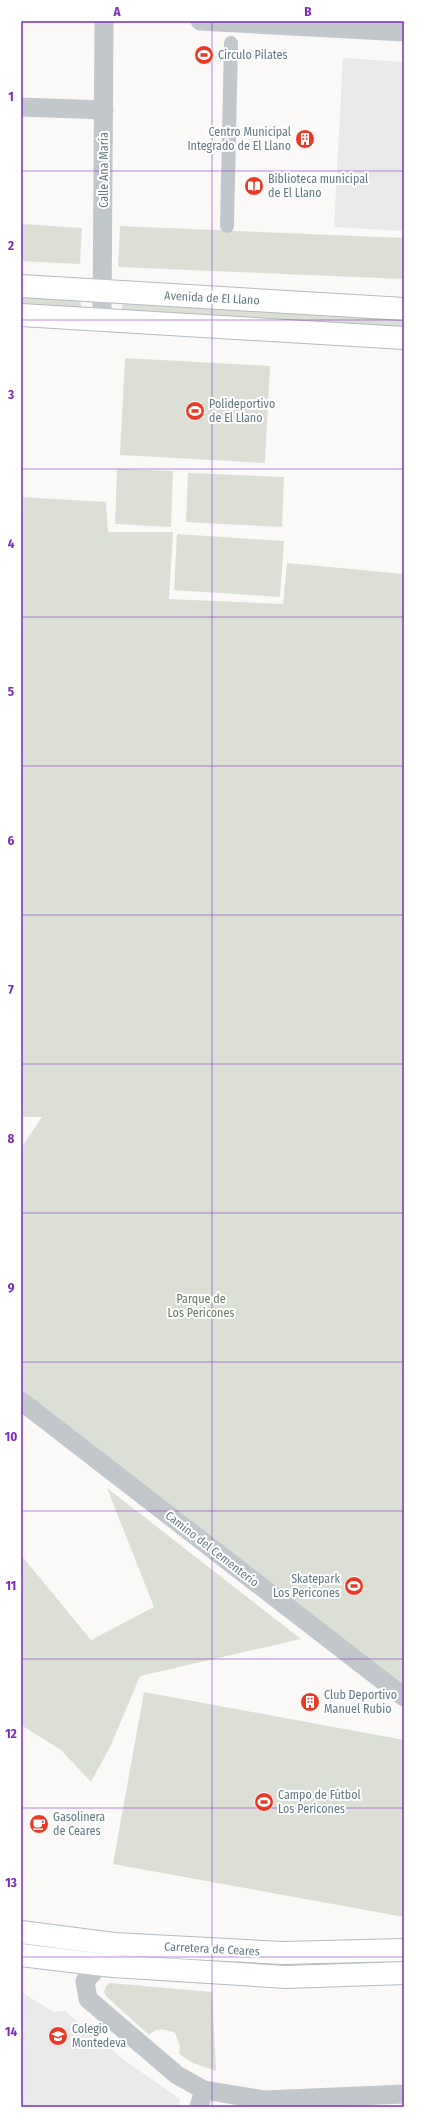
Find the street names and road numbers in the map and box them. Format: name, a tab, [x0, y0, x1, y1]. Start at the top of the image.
street label: Calle Ana María	[97, 132, 111, 208]
street label: Avenida de El Llano	[164, 289, 260, 307]
street label: Camino del Cementerio	[163, 1508, 261, 1590]
street label: Carretera de Ceares	[164, 1940, 260, 1958]

